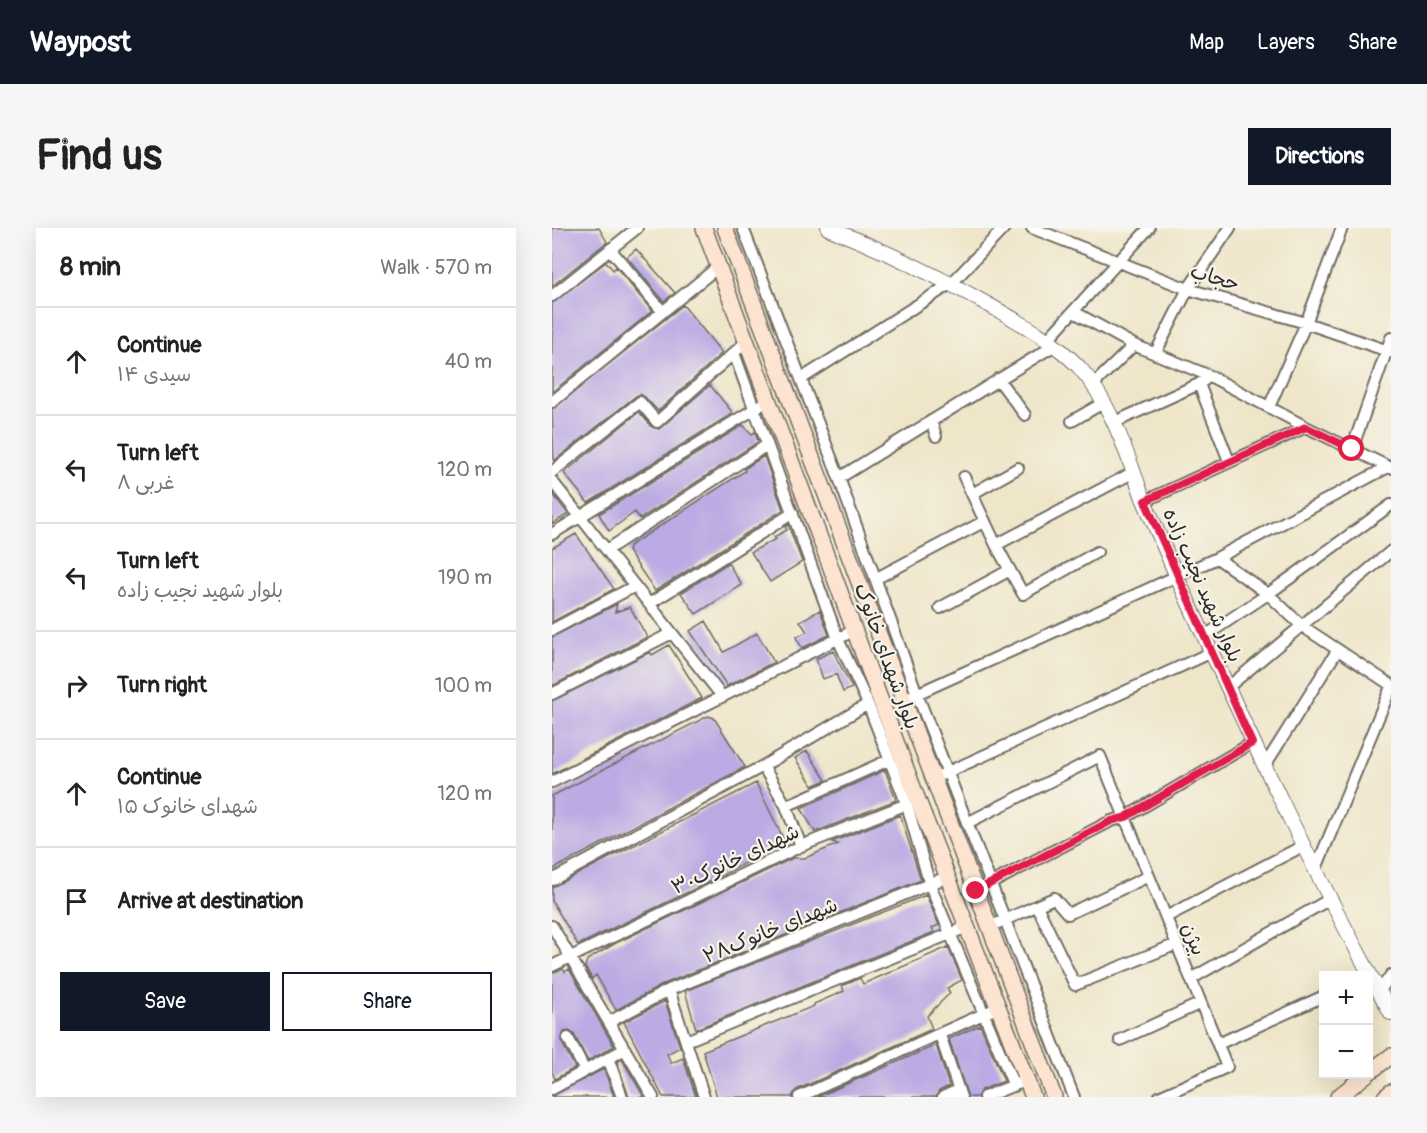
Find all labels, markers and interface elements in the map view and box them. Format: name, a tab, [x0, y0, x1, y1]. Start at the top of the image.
text: Waypost	[30, 25, 131, 60]
text: Map	[1189, 29, 1224, 56]
text: Layers	[1257, 29, 1315, 56]
text: Share	[1348, 29, 1397, 56]
button: Directions	[1248, 128, 1391, 185]
text: Find us	[36, 130, 162, 182]
text: 8 min	[60, 251, 121, 283]
text: Walk · 570 m	[380, 255, 492, 280]
street label: حجاب	[1187, 258, 1242, 297]
text: Continue	[117, 331, 201, 359]
icon: ahead	[60, 345, 93, 378]
text: 40 m	[445, 349, 492, 374]
text: سیدی ۱۴	[117, 362, 191, 387]
route start	[1338, 435, 1364, 461]
text: Turn left	[117, 439, 199, 467]
icon: left	[60, 453, 93, 486]
text: 120 m	[437, 457, 492, 482]
text: غربی ۸	[117, 470, 175, 495]
street label: بلوار شهید نجیب زاده	[1157, 504, 1248, 666]
text: Turn left	[117, 547, 199, 575]
icon: left	[60, 561, 93, 594]
text: 190 m	[438, 565, 492, 590]
text: بلوار شهید نجیب زاده	[117, 578, 283, 603]
street label: بلوار شهدای خانوک	[848, 580, 925, 733]
icon: right	[60, 669, 93, 702]
text: Turn right	[117, 671, 207, 699]
text: 100 m	[435, 673, 492, 698]
text: Continue	[117, 763, 201, 791]
icon: ahead	[60, 777, 93, 810]
text: 120 m	[437, 781, 492, 806]
text: شهدای خانوک ۱۵	[117, 794, 258, 819]
street label: شهدای خانوک۳۰	[667, 819, 803, 900]
route end	[962, 877, 988, 903]
icon: arrive	[60, 885, 93, 918]
text: Arrive at destination	[117, 887, 303, 915]
street label: شهدای خانوک۲۸	[699, 892, 841, 969]
street label: بیژن	[1176, 919, 1211, 959]
map controls	[1319, 971, 1373, 1079]
button: +	[1319, 971, 1373, 1025]
button: Save	[60, 972, 270, 1031]
button: Share	[282, 972, 492, 1031]
button: −	[1319, 1025, 1373, 1079]

